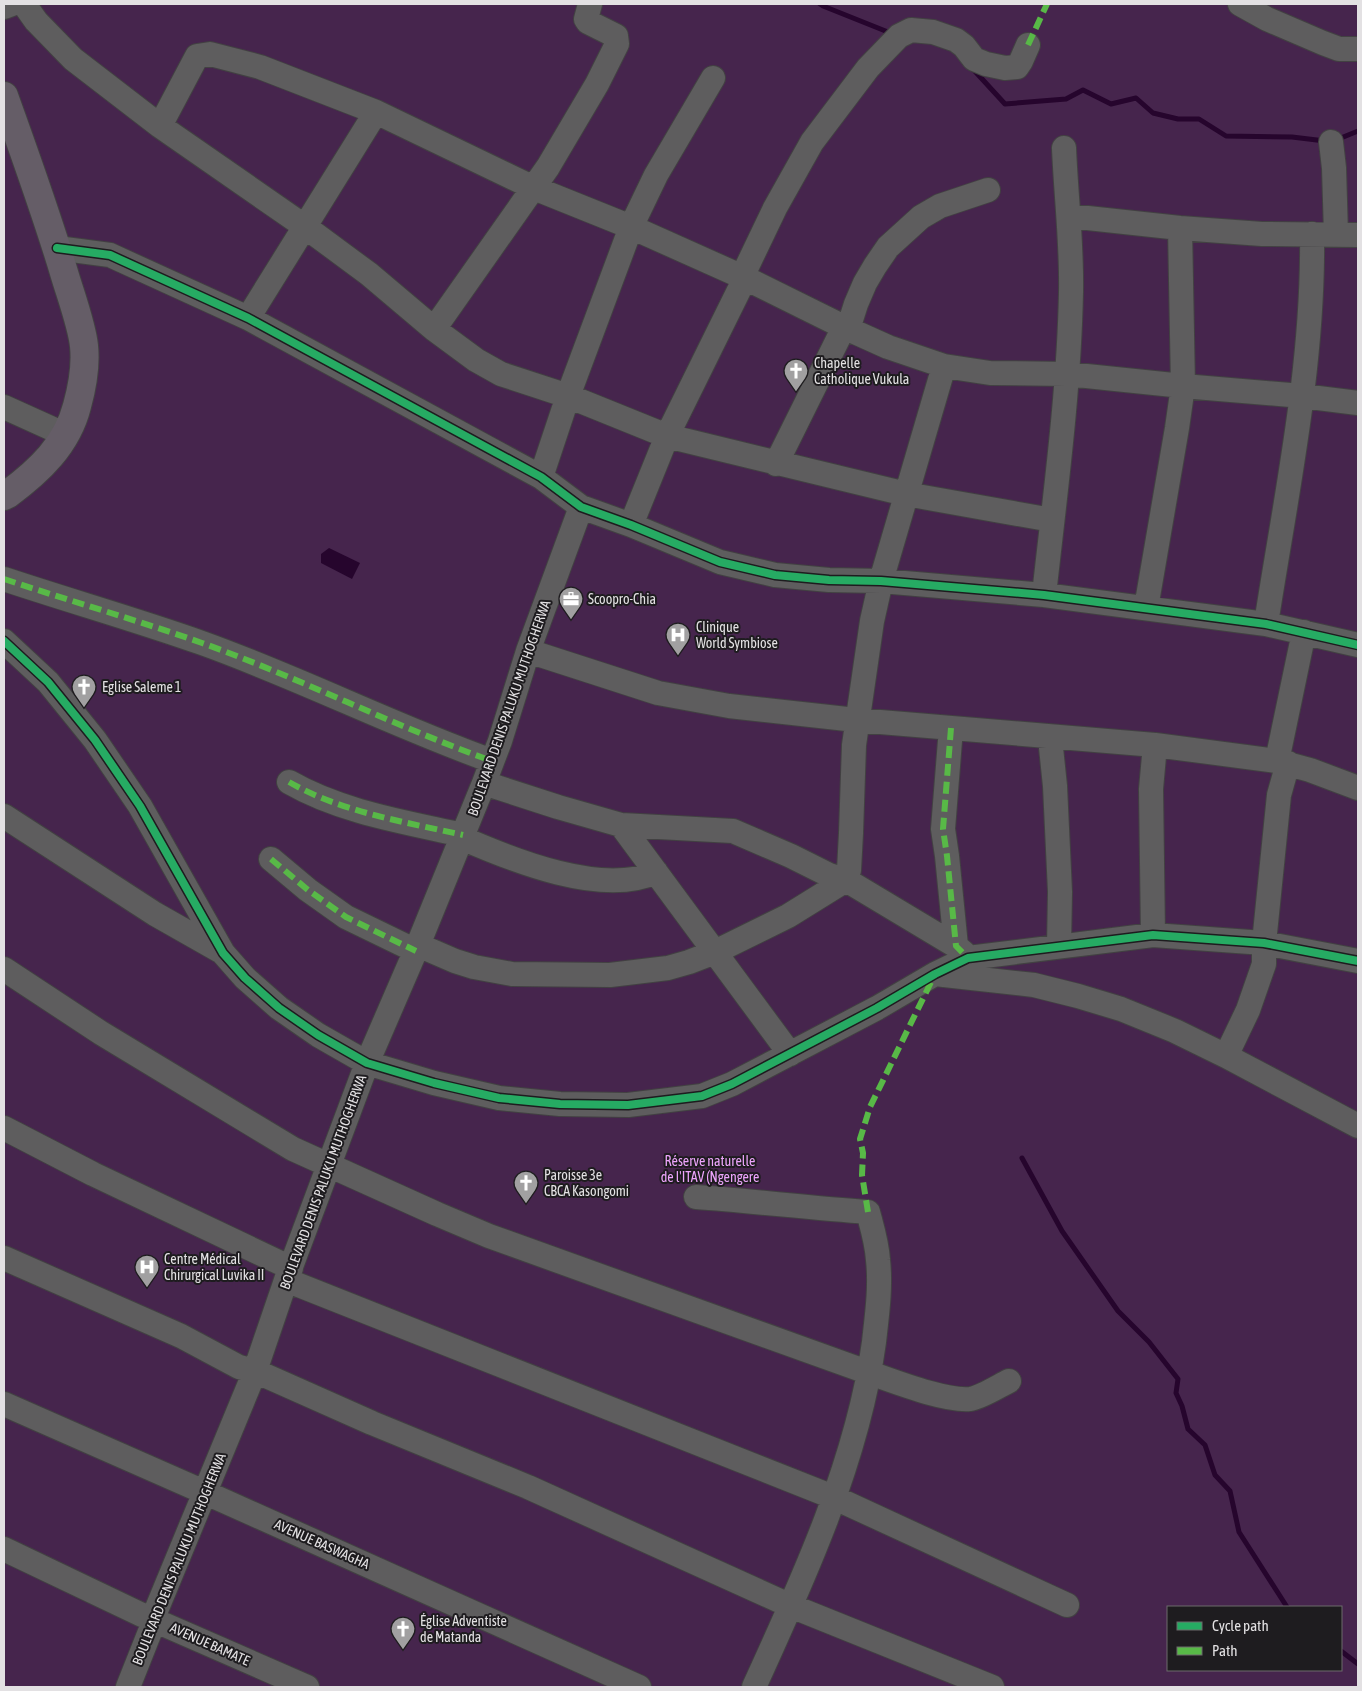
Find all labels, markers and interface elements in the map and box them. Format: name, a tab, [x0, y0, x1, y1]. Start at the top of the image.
place label: Chapelle Catholique Vukula	[814, 355, 909, 387]
church icon: Chapelle Catholique Vukula	[783, 358, 809, 392]
office icon: Scoopro-Chia	[558, 586, 584, 620]
place label: Scoopro-Chia	[588, 591, 656, 607]
street label: BOULEVARD DENIS PALUKU MUTHOGHERWA	[464, 598, 554, 818]
place label: Clinique World Symbiose	[696, 619, 778, 651]
hospital icon: Clinique World Symbiose	[665, 622, 691, 656]
church icon: Eglise Saleme 1	[71, 674, 97, 708]
place label: Eglise Saleme 1	[102, 679, 181, 695]
street label: BOULEVARD DENIS PALUKU MUTHOGHERWA	[277, 1072, 369, 1291]
park label: Réserve naturelle de l'ITAV (Ngengere	[661, 1153, 759, 1185]
place label: Paroisse 3e CBCA Kasongomi	[544, 1167, 629, 1199]
church icon: Paroisse 3e CBCA Kasongomi	[513, 1170, 539, 1204]
place label: Centre Médical Chirurgical Luvika II	[164, 1251, 264, 1283]
hospital icon: Centre Médical Chirurgical Luvika II	[134, 1254, 160, 1288]
street label: BOULEVARD DENIS PALUKU MUTHOGHERWA	[129, 1451, 229, 1667]
street label: AVENUE BASWAGHA	[272, 1516, 372, 1572]
legend	[1167, 1606, 1342, 1671]
place label: Église Adventiste de Matanda	[420, 1613, 507, 1645]
church icon: Église Adventiste de Matanda	[390, 1616, 416, 1650]
text: Cycle path	[1212, 1617, 1269, 1634]
street label: AVENUE BAMATE	[168, 1619, 252, 1669]
text: Path	[1212, 1642, 1238, 1659]

